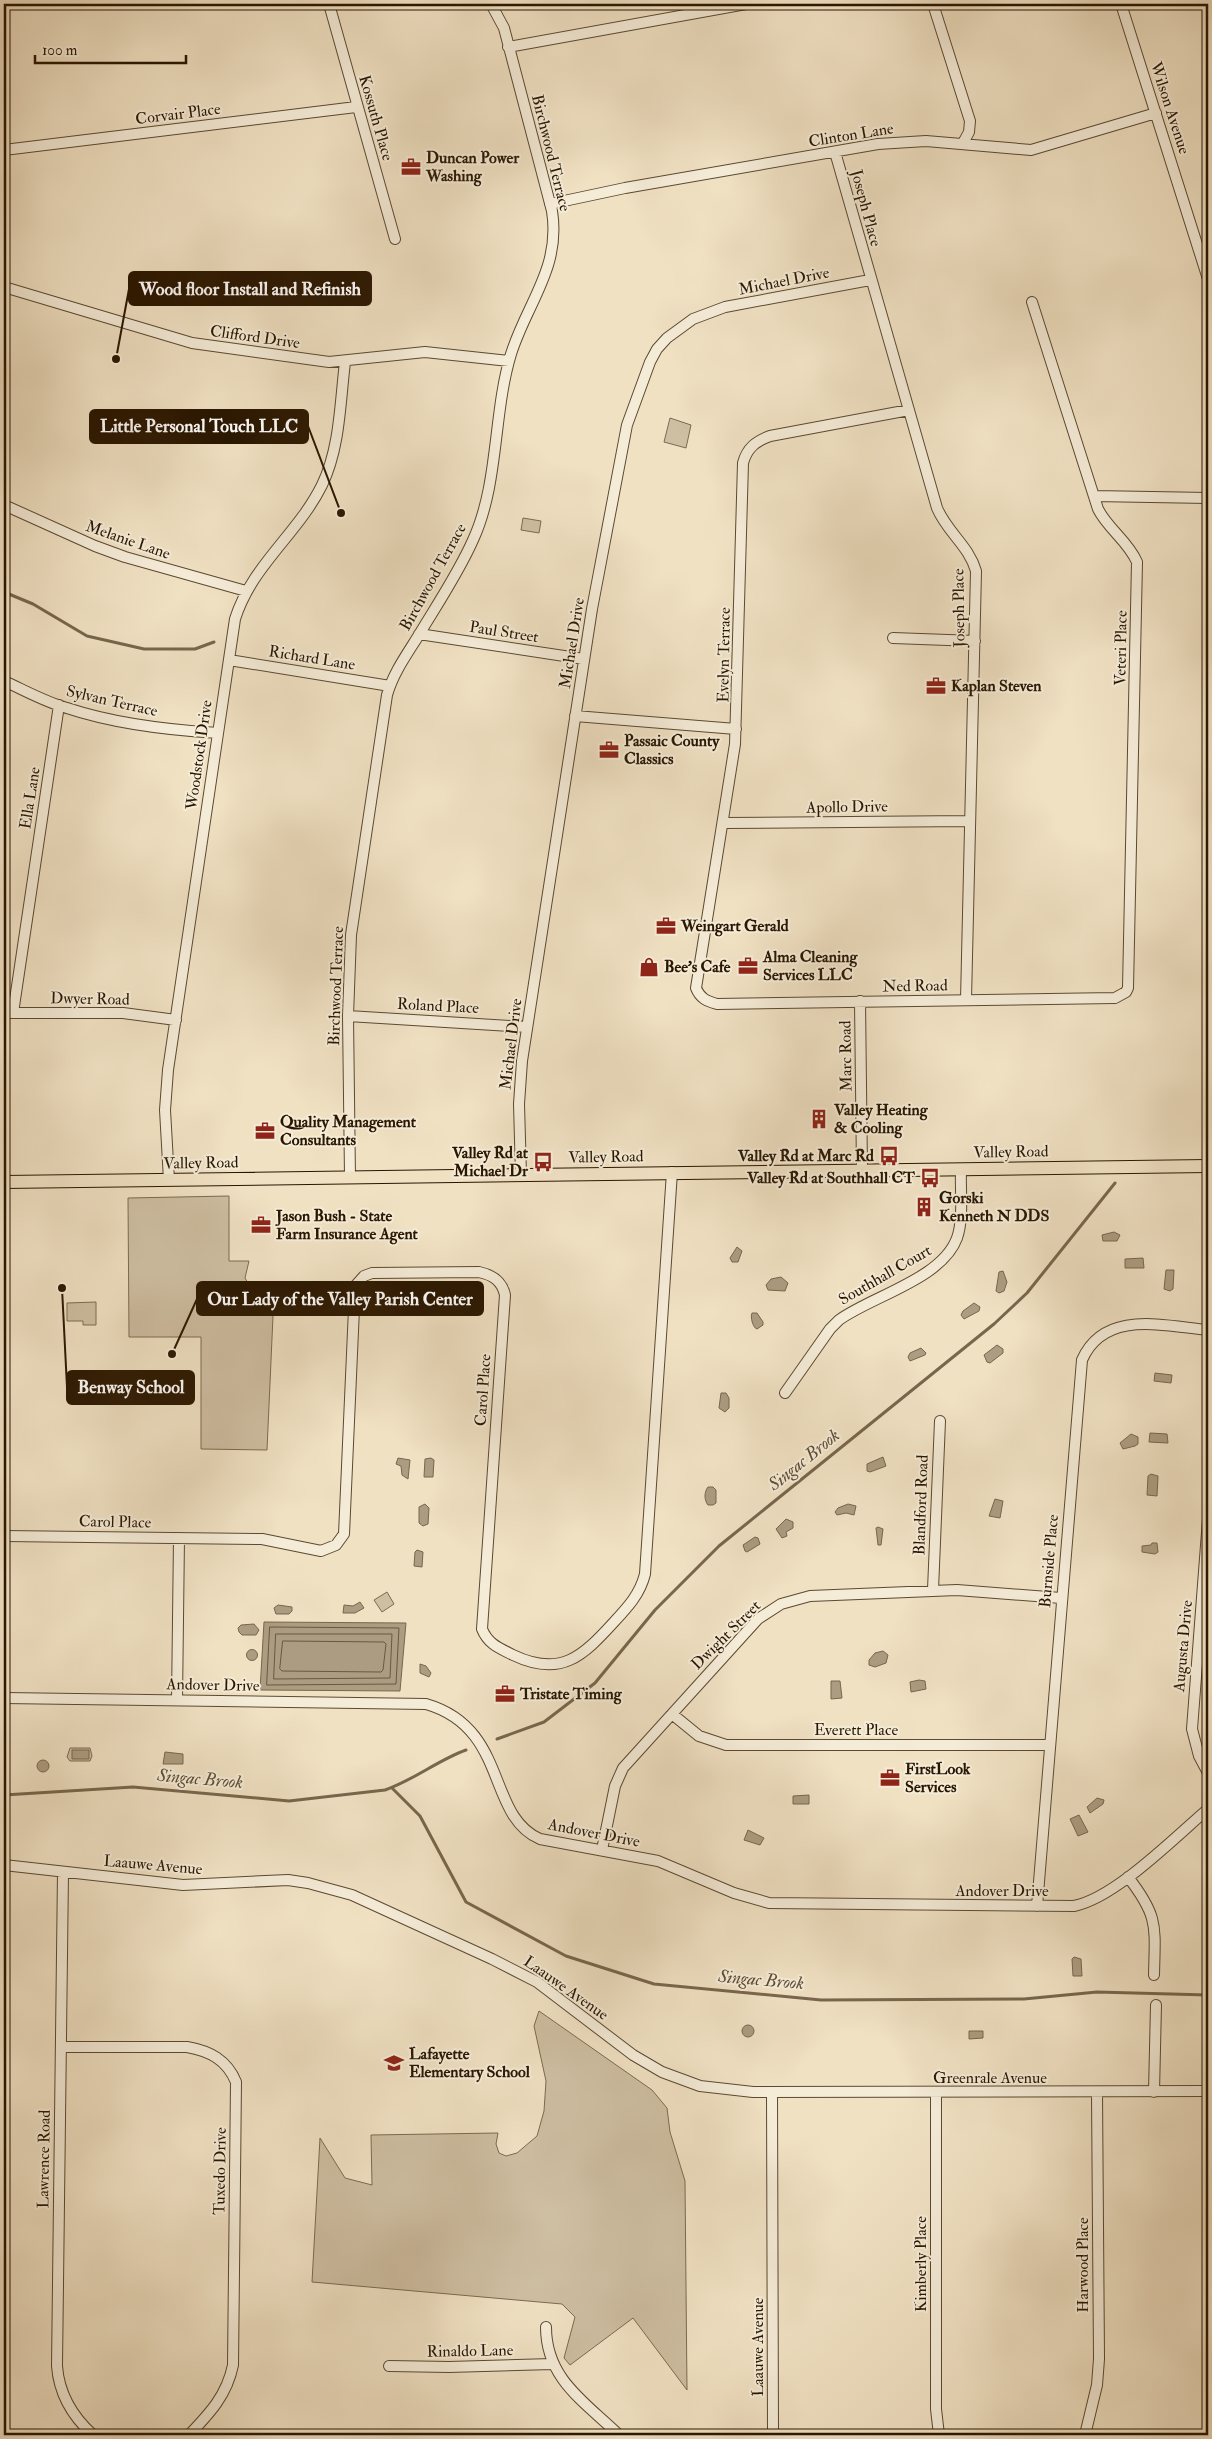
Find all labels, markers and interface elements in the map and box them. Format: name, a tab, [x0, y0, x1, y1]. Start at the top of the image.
scale bar	[35, 32, 186, 64]
text: 100 m	[42, 41, 78, 60]
street label: Wilson Avenue	[1145, 58, 1194, 157]
street label: Kossuth Place	[354, 73, 398, 163]
street label: Birchwood Terrace	[527, 92, 575, 214]
street label: Corvair Place	[134, 99, 222, 129]
street label: Clinton Lane	[807, 118, 895, 152]
place label: Duncan Power Washing	[425, 148, 520, 187]
office icon: Duncan Power Washing	[400, 156, 422, 178]
street label: Joseph Place	[845, 166, 886, 249]
street label: Michael Drive	[737, 262, 831, 300]
callout: Wood floor Install and Refinish	[129, 272, 371, 305]
text: Wood floor Install and Refinish	[138, 278, 362, 301]
street label: Clifford Drive	[209, 321, 302, 353]
callout: Little Personal Touch LLC	[90, 410, 308, 443]
text: Little Personal Touch LLC	[100, 415, 298, 438]
street label: Melanie Lane	[83, 516, 173, 564]
street label: Birchwood Terrace	[395, 519, 471, 634]
street label: Joseph Place	[948, 568, 971, 649]
street label: Michael Drive	[555, 596, 589, 690]
street label: Evelyn Terrace	[713, 607, 735, 703]
street label: Veteri Place	[1110, 610, 1132, 686]
street label: Paul Street	[468, 617, 540, 647]
street label: Richard Lane	[267, 641, 357, 675]
office icon: Kaplan Steven	[925, 675, 947, 697]
place label: Kaplan Steven	[951, 676, 1042, 697]
street label: Sylvan Terrace	[64, 681, 160, 721]
street label: Woodstock Drive	[181, 699, 217, 812]
place label: Passaic County Classics	[624, 731, 720, 769]
office icon: Passaic County Classics	[598, 739, 620, 761]
street label: Ella Lane	[15, 765, 45, 831]
street label: Apollo Drive	[805, 796, 888, 819]
office icon: Weingart Gerald	[655, 915, 677, 937]
place label: Weingart Gerald	[680, 916, 789, 937]
street label: Birchwood Terrace	[324, 925, 348, 1046]
place label: Alma Cleaning Services LLC	[762, 947, 858, 985]
office icon: Alma Cleaning Services LLC	[737, 955, 759, 977]
shop icon: Bee's Cafe	[638, 956, 660, 978]
place label: Bee's Cafe	[664, 957, 731, 977]
street label: Ned Road	[882, 975, 948, 997]
street label: Dwyer Road	[50, 988, 130, 1010]
street label: Roland Place	[396, 994, 480, 1018]
street label: Michael Drive	[495, 997, 527, 1091]
street label: Marc Road	[835, 1020, 857, 1092]
place label: Valley Heating & Cooling	[833, 1100, 929, 1139]
building icon: Valley Heating & Cooling	[808, 1108, 830, 1130]
place label: Quality Management Consultants	[280, 1112, 417, 1150]
office icon: Quality Management Consultants	[254, 1120, 276, 1142]
street label: Valley Road	[973, 1141, 1049, 1163]
place label: Valley Rd at Michael Dr	[451, 1143, 529, 1181]
bus stop icon: Valley Rd at Marc Rd	[878, 1145, 900, 1167]
street label: Valley Road	[568, 1146, 644, 1168]
place label: Valley Rd at Marc Rd	[737, 1146, 874, 1167]
bus stop icon: Valley Rd at Michael Dr	[532, 1151, 554, 1173]
street label: Valley Road	[163, 1152, 239, 1174]
bus stop icon: Valley Rd at Southhall CT	[919, 1167, 941, 1189]
place label: Valley Rd at Southhall CT	[746, 1168, 916, 1189]
place label: Gorski Kenneth N DDS	[939, 1188, 1049, 1226]
building icon: Gorski Kenneth N DDS	[913, 1196, 935, 1218]
place label: Jason Bush - State Farm Insurance Agent	[275, 1206, 419, 1245]
office icon: Jason Bush - State Farm Insurance Agent	[250, 1214, 272, 1236]
street label: Southhall Court	[835, 1240, 935, 1310]
callout: Our Lady of the Valley Parish Center	[197, 1282, 483, 1315]
text: Our Lady of the Valley Parish Center	[207, 1288, 473, 1311]
street label: Carol Place	[470, 1353, 496, 1427]
callout: Benway School	[67, 1371, 194, 1404]
text: Benway School	[78, 1376, 185, 1399]
water label: Singac Brook	[763, 1424, 845, 1497]
street label: Blandford Road	[909, 1454, 933, 1556]
street label: Carol Place	[79, 1511, 152, 1533]
street label: Burnside Place	[1035, 1513, 1063, 1609]
street label: Dwight Street	[687, 1596, 765, 1674]
street label: Augusta Drive	[1169, 1599, 1197, 1694]
street label: Andover Drive	[165, 1674, 260, 1696]
office icon: Tristate Timing	[494, 1683, 516, 1705]
place label: Tristate Timing	[519, 1684, 623, 1705]
street label: Everett Place	[814, 1720, 898, 1740]
place label: FirstLook Services	[905, 1759, 971, 1797]
water label: Singac Brook	[155, 1764, 244, 1794]
office icon: FirstLook Services	[879, 1767, 901, 1789]
street label: Andover Drive	[545, 1814, 642, 1852]
street label: Laauwe Avenue	[103, 1851, 204, 1879]
street label: Andover Drive	[954, 1881, 1049, 1901]
street label: Laauwe Avenue	[520, 1951, 613, 2025]
water label: Singac Brook	[716, 1965, 805, 1995]
place label: Lafayette Elementary School	[409, 2044, 531, 2083]
school or university icon: Lafayette Elementary School	[383, 2052, 405, 2074]
street label: Greenrale Avenue	[933, 2068, 1047, 2088]
street label: Lawrence Road	[33, 2109, 55, 2208]
street label: Tuxedo Drive	[209, 2127, 231, 2215]
street label: Kimberly Place	[911, 2216, 931, 2312]
street label: Harwood Place	[1073, 2217, 1093, 2313]
street label: Laauwe Avenue	[748, 2297, 768, 2397]
street label: Rinaldo Lane	[427, 2340, 514, 2362]

